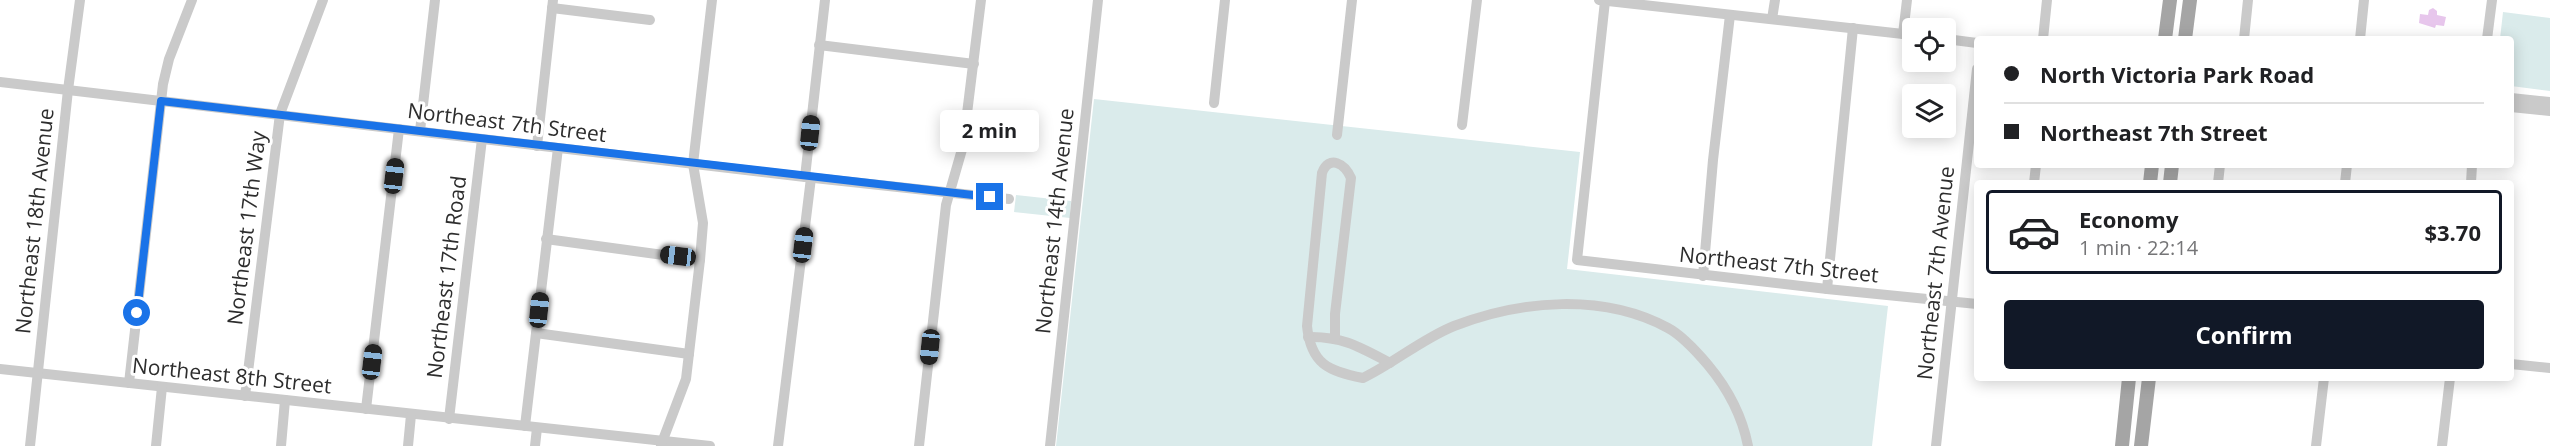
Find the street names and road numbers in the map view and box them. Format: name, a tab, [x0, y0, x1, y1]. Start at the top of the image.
street label: Northeast 7th Street	[406, 96, 608, 148]
street label: Northeast 18th Avenue	[8, 107, 60, 335]
street label: Northeast 14th Avenue	[1028, 107, 1080, 335]
street label: Northeast 17th Way	[220, 129, 272, 327]
street label: Northeast 7th Avenue	[1910, 165, 1960, 381]
street label: Northeast 17th Road	[420, 174, 472, 380]
street label: Northeast 7th Street	[1678, 240, 1880, 288]
street label: Northeast 8th Street	[131, 351, 333, 399]

